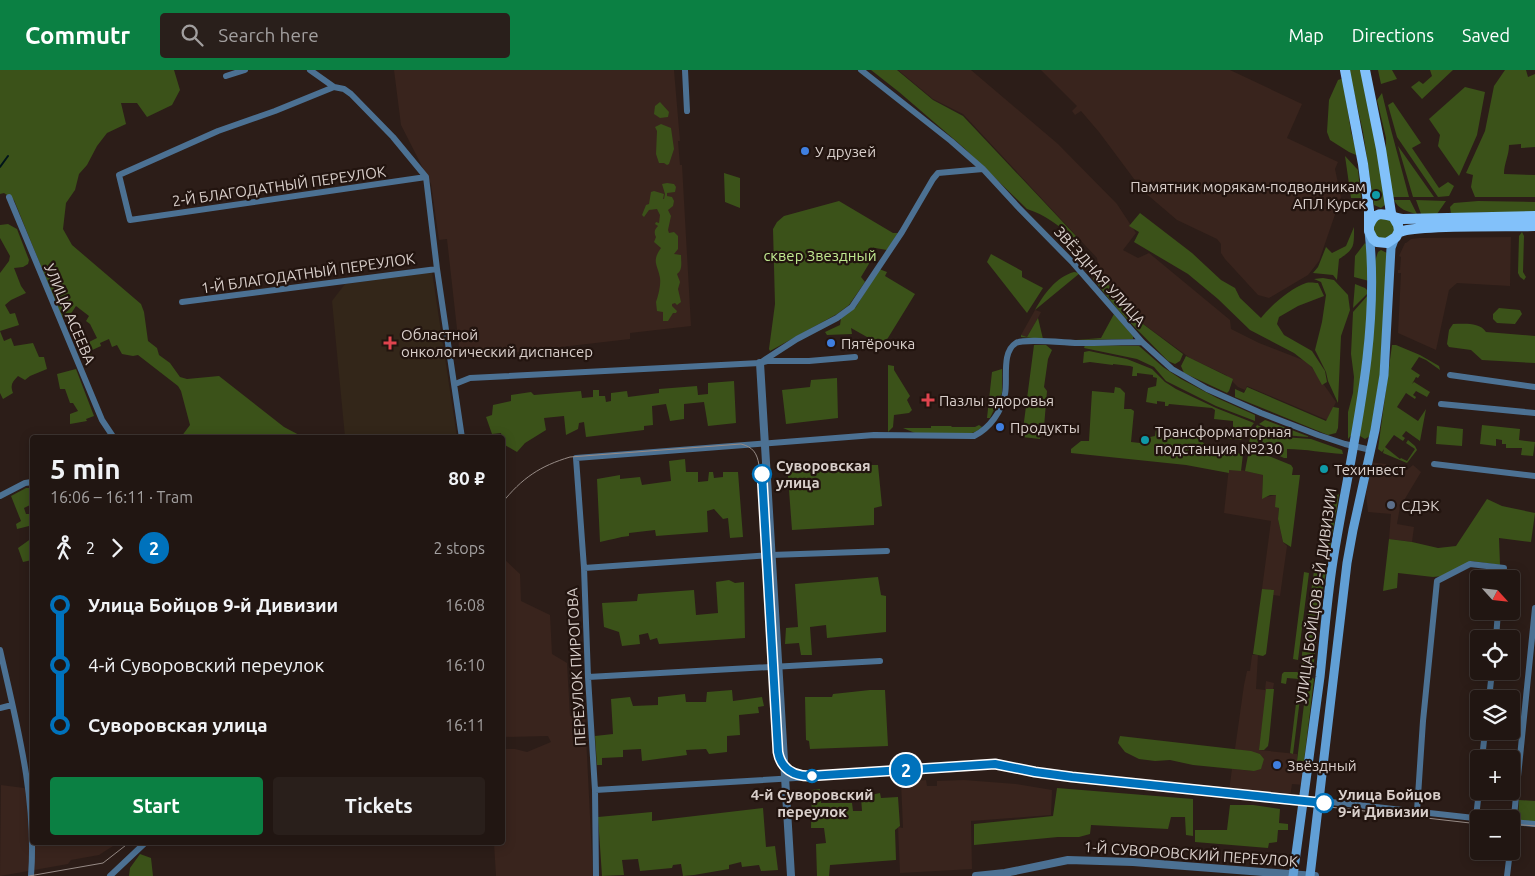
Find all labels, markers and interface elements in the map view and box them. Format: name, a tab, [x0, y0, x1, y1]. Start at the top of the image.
search box	[160, 13, 510, 58]
icon: search	[178, 21, 206, 49]
text: Commutr	[25, 22, 130, 49]
text: Search here	[218, 24, 319, 46]
text: Map	[1288, 25, 1324, 45]
text: Directions	[1352, 25, 1434, 45]
text: Saved	[1462, 25, 1510, 45]
place label: У друзей	[815, 143, 876, 160]
marker: У друзей	[799, 145, 811, 157]
street label: 2-Й БЛАГОДАТНЫЙ ПЕРЕУЛОК	[171, 163, 387, 209]
place label: Памятник морякам-подводникам АПЛ Курск	[1130, 178, 1366, 212]
marker: Памятник морякам-подводникам АПЛ Курск	[1370, 189, 1382, 201]
street label: ЗВЁЗДНАЯ УЛИЦА	[1051, 223, 1149, 329]
park label: сквер Звездный	[763, 247, 877, 264]
street label: 1-Й БЛАГОДАТНЫЙ ПЕРЕУЛОК	[200, 250, 416, 296]
street label: УЛИЦА АСЕЕВА	[41, 261, 99, 367]
place label: Областной онкологический диспансер	[401, 326, 593, 360]
place label: Пятёрочка	[841, 335, 915, 352]
marker: Областной онкологический диспансер	[383, 336, 397, 350]
marker: Пятёрочка	[825, 337, 837, 349]
place label: Пазлы здоровья	[939, 392, 1054, 409]
marker: Пазлы здоровья	[921, 393, 935, 407]
place label: Продукты	[1010, 419, 1080, 436]
marker: Продукты	[994, 421, 1006, 433]
place label: Трансформаторная подстанция №230	[1155, 423, 1291, 457]
marker: Трансформаторная подстанция №230	[1139, 434, 1151, 446]
text: 5 min	[50, 453, 121, 484]
place label: Суворовская улица	[776, 457, 871, 491]
place label: Техинвест	[1334, 461, 1406, 478]
marker: Техинвест	[1318, 463, 1330, 475]
marker: Суворовская улица	[752, 464, 772, 484]
text: 80 ₽	[448, 467, 485, 489]
street label: УЛИЦА БОЙЦОВ 9-Й ДИВИЗИИ	[1292, 487, 1340, 705]
text: 16:06 – 16:11 · Tram	[50, 488, 193, 506]
place label: СДЭК	[1401, 497, 1439, 514]
marker: СДЭК	[1385, 499, 1397, 511]
icon: walk	[50, 534, 78, 562]
icon: forward	[103, 534, 131, 562]
text: 2	[149, 538, 159, 558]
text: 2	[86, 539, 95, 557]
text: 2 stops	[433, 539, 485, 557]
north arrow	[1470, 570, 1520, 620]
map controls	[1470, 570, 1520, 860]
street label: ПЕРЕУЛОК ПИРОГОВА	[563, 587, 589, 747]
text: Улица Бойцов 9-й Дивизии	[88, 594, 338, 616]
text: 16:08	[445, 596, 485, 614]
button: locate	[1470, 630, 1520, 680]
text: 4-й Суворовский переулок	[88, 654, 324, 676]
text: 16:10	[445, 656, 485, 674]
button: layers	[1470, 690, 1520, 740]
text: Суворовская улица	[88, 714, 268, 736]
text: 16:11	[445, 716, 485, 734]
button: +	[1470, 750, 1520, 800]
line badge: 2	[890, 754, 922, 786]
place label: Звёздный	[1287, 757, 1357, 774]
marker: Звёздный	[1271, 759, 1283, 771]
text: 2	[901, 760, 911, 780]
marker: 4-й Суворовский переулок	[805, 769, 819, 783]
button: Start	[50, 777, 263, 835]
button: Tickets	[273, 777, 485, 835]
place label: 4-й Суворовский переулок	[751, 786, 873, 820]
place label: Улица Бойцов 9-й Дивизии	[1338, 786, 1441, 820]
marker: Улица Бойцов 9-й Дивизии	[1314, 793, 1334, 813]
button: −	[1470, 810, 1520, 860]
street label: 1-Й СУВОРОВСКИЙ ПЕРЕУЛОК	[1083, 838, 1299, 870]

